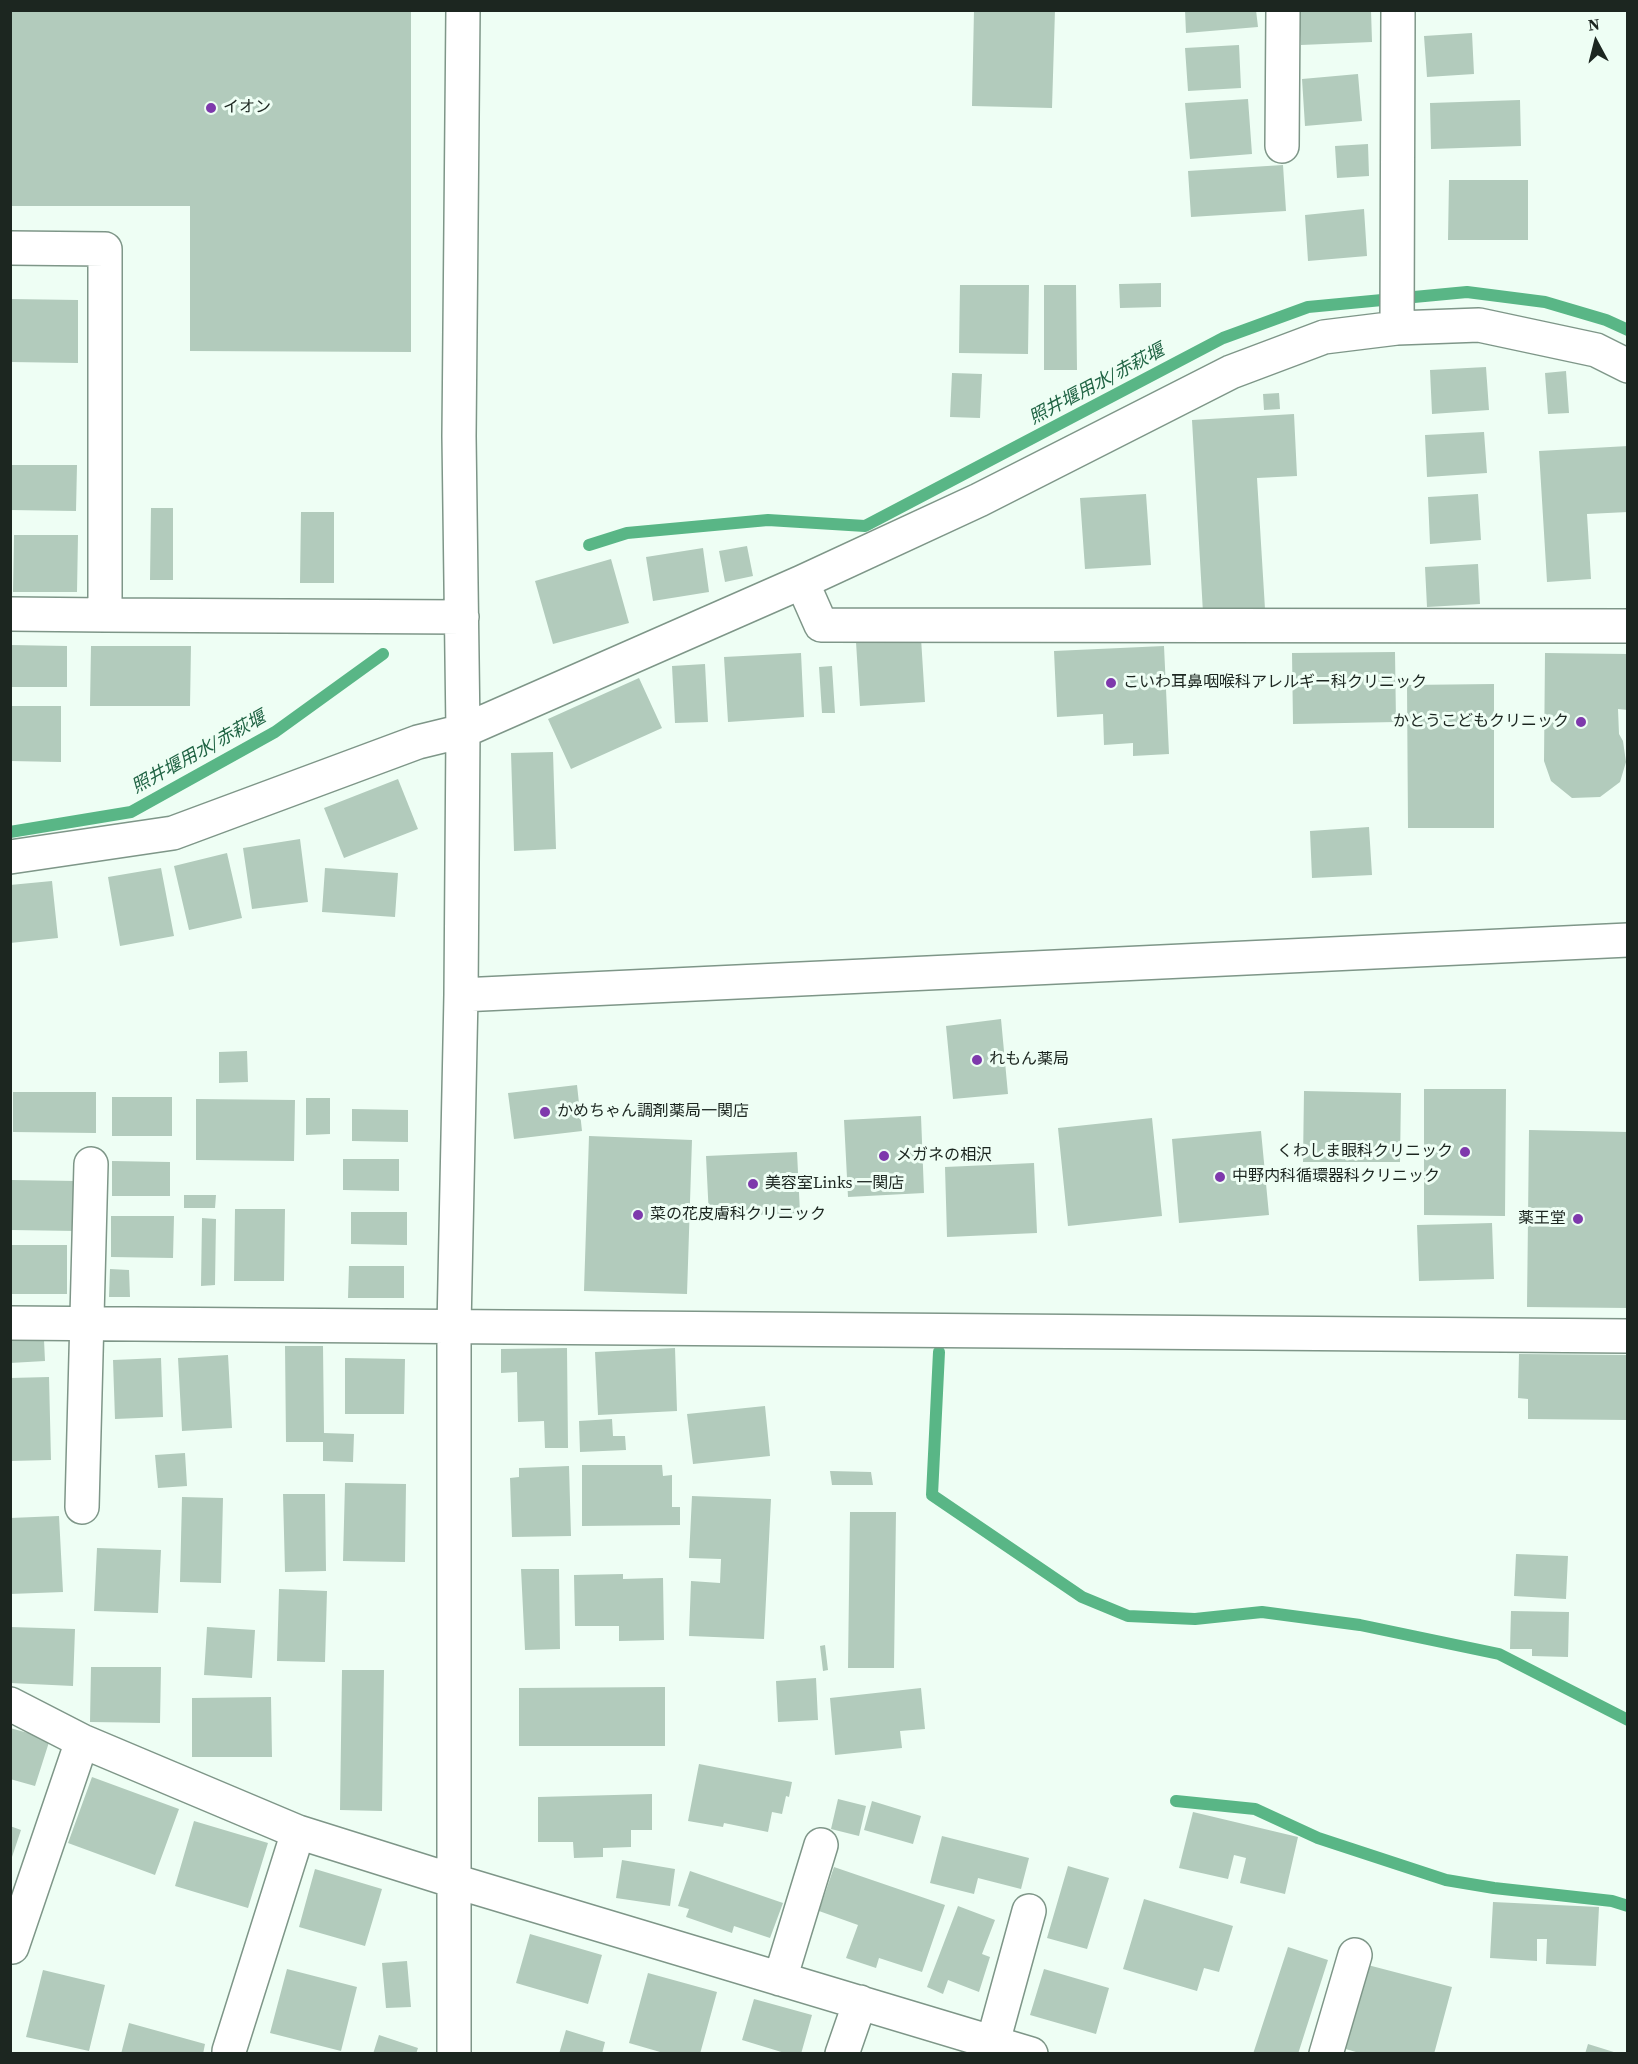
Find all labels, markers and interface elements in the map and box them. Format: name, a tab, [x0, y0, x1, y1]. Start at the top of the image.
north arrow	[1566, 12, 1626, 72]
text: N	[1587, 13, 1601, 36]
place label: イオン	[223, 98, 271, 118]
marker: イオン	[204, 101, 218, 115]
water label: 照井堰用水/赤萩堰	[1026, 340, 1168, 430]
place label: こいわ耳鼻咽喉科アレルギー科クリニック	[1123, 673, 1427, 693]
marker: こいわ耳鼻咽喉科アレルギー科クリニック	[1104, 676, 1118, 690]
water label: 照井堰用水/赤萩堰	[128, 707, 270, 799]
place label: かとうこどもクリニック	[1393, 712, 1569, 732]
marker: かとうこどもクリニック	[1574, 715, 1588, 729]
place label: れもん薬局	[989, 1050, 1069, 1070]
marker: れもん薬局	[970, 1053, 984, 1067]
place label: かめちゃん調剤薬局一関店	[557, 1102, 749, 1122]
marker: かめちゃん調剤薬局一関店	[538, 1105, 552, 1119]
place label: くわしま眼科クリニック	[1277, 1142, 1453, 1162]
marker: くわしま眼科クリニック	[1458, 1145, 1472, 1159]
place label: メガネの相沢	[896, 1146, 992, 1166]
marker: メガネの相沢	[877, 1149, 891, 1163]
place label: 中野内科循環器科クリニック	[1232, 1167, 1440, 1187]
marker: 中野内科循環器科クリニック	[1213, 1170, 1227, 1184]
place label: 美容室Links 一関店	[765, 1174, 904, 1194]
marker: 美容室Links 一関店	[746, 1177, 760, 1191]
place label: 菜の花皮膚科クリニック	[650, 1205, 826, 1225]
marker: 菜の花皮膚科クリニック	[631, 1208, 645, 1222]
place label: 薬王堂	[1518, 1209, 1566, 1229]
marker: 薬王堂	[1571, 1212, 1585, 1226]

